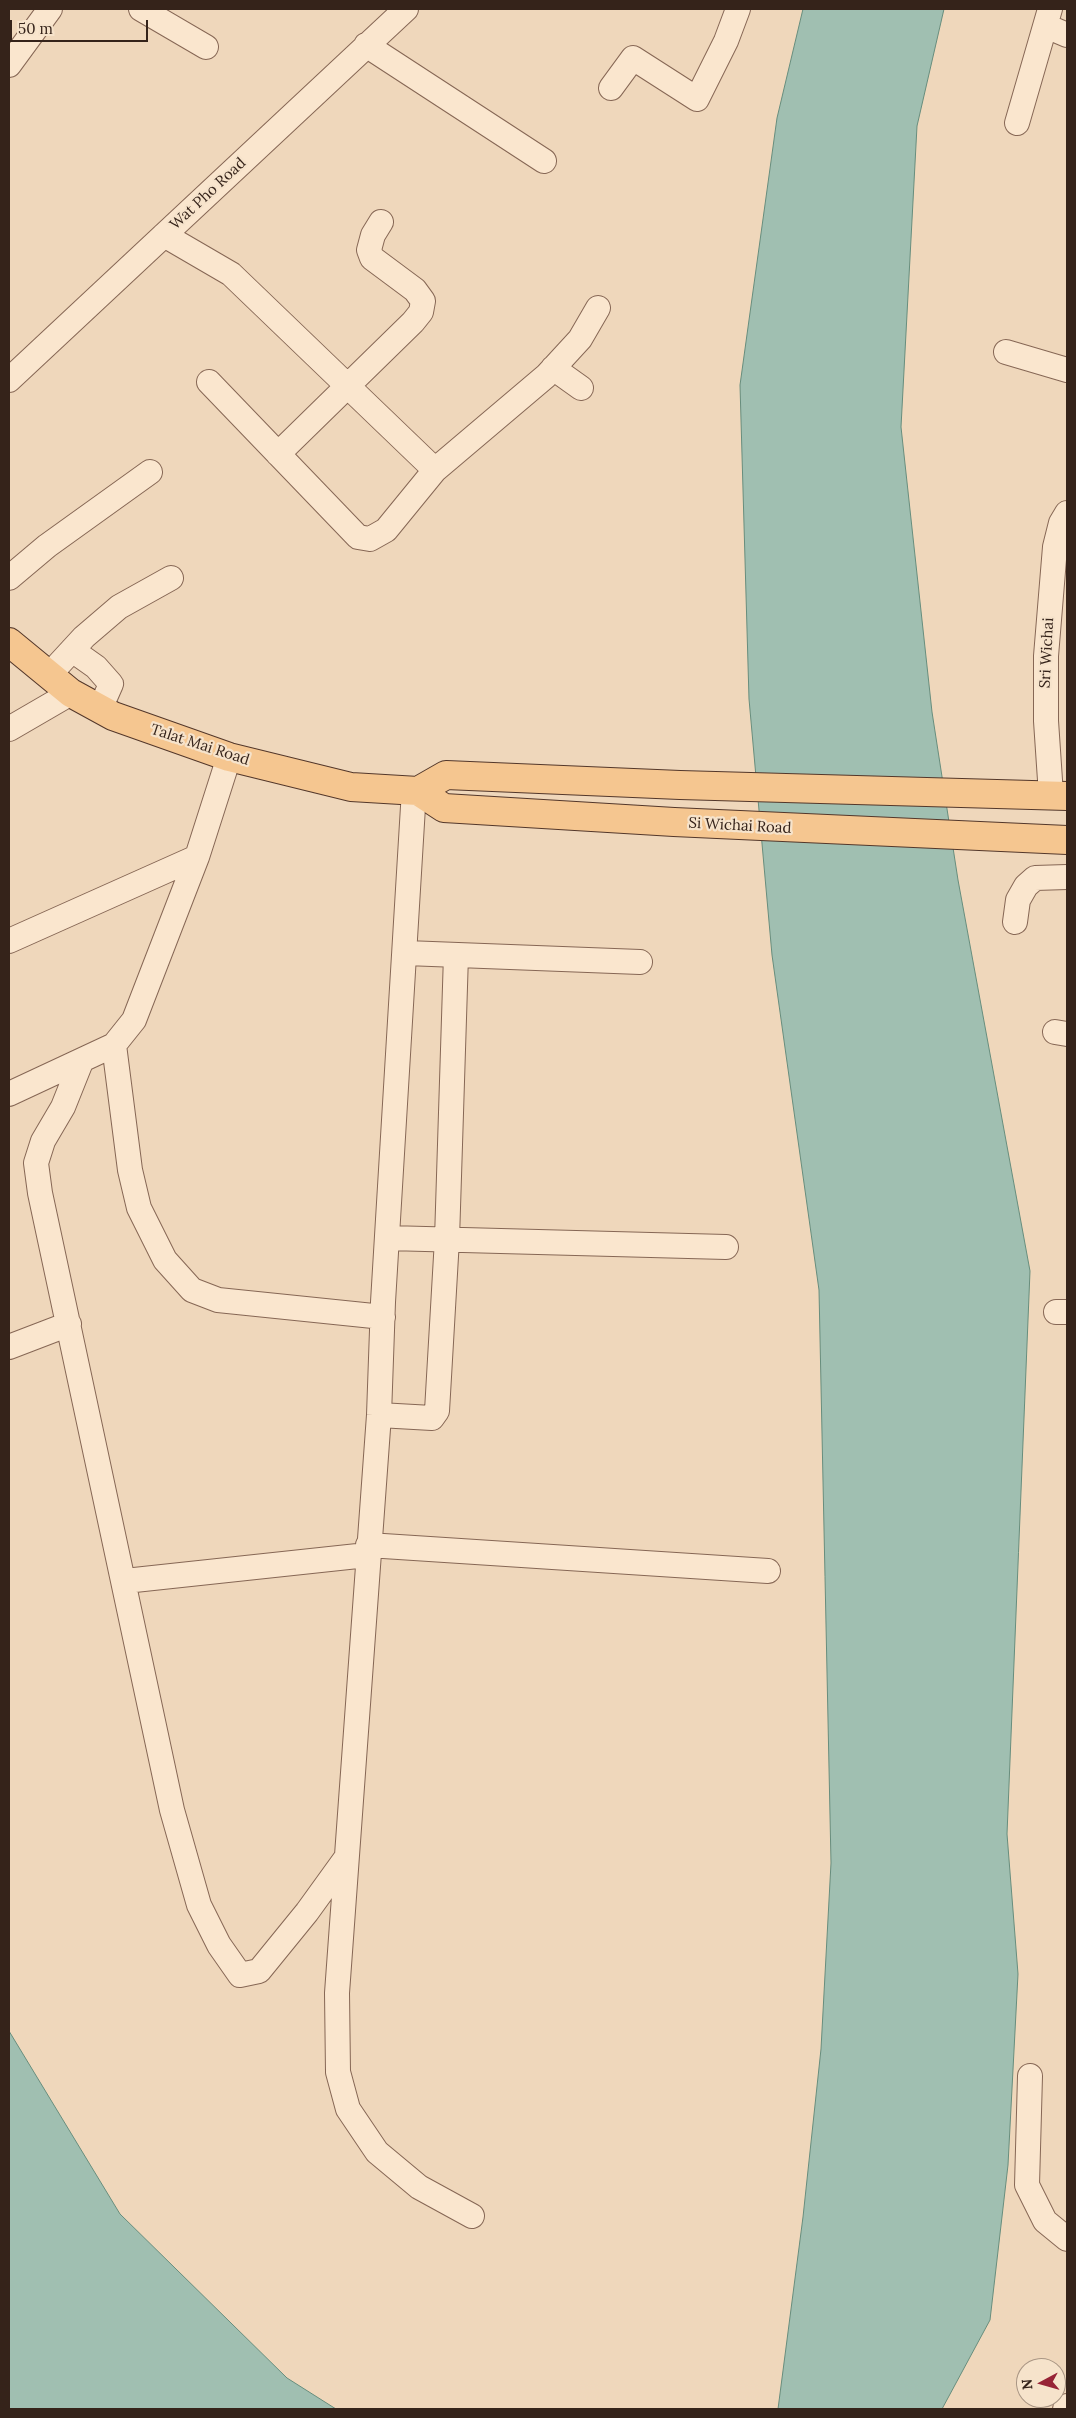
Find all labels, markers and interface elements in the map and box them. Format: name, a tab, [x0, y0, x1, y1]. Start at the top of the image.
scale bar	[12, 10, 150, 42]
text: 50 m	[18, 19, 53, 38]
street label: Wat Pho Road	[166, 154, 250, 234]
street label: Sri Wichai	[1036, 617, 1058, 689]
street label: Talat Mai Road	[148, 721, 252, 769]
street label: Si Wichai Road	[688, 814, 792, 838]
north arrow	[1016, 2358, 1066, 2408]
text: N	[1018, 2378, 1037, 2391]

